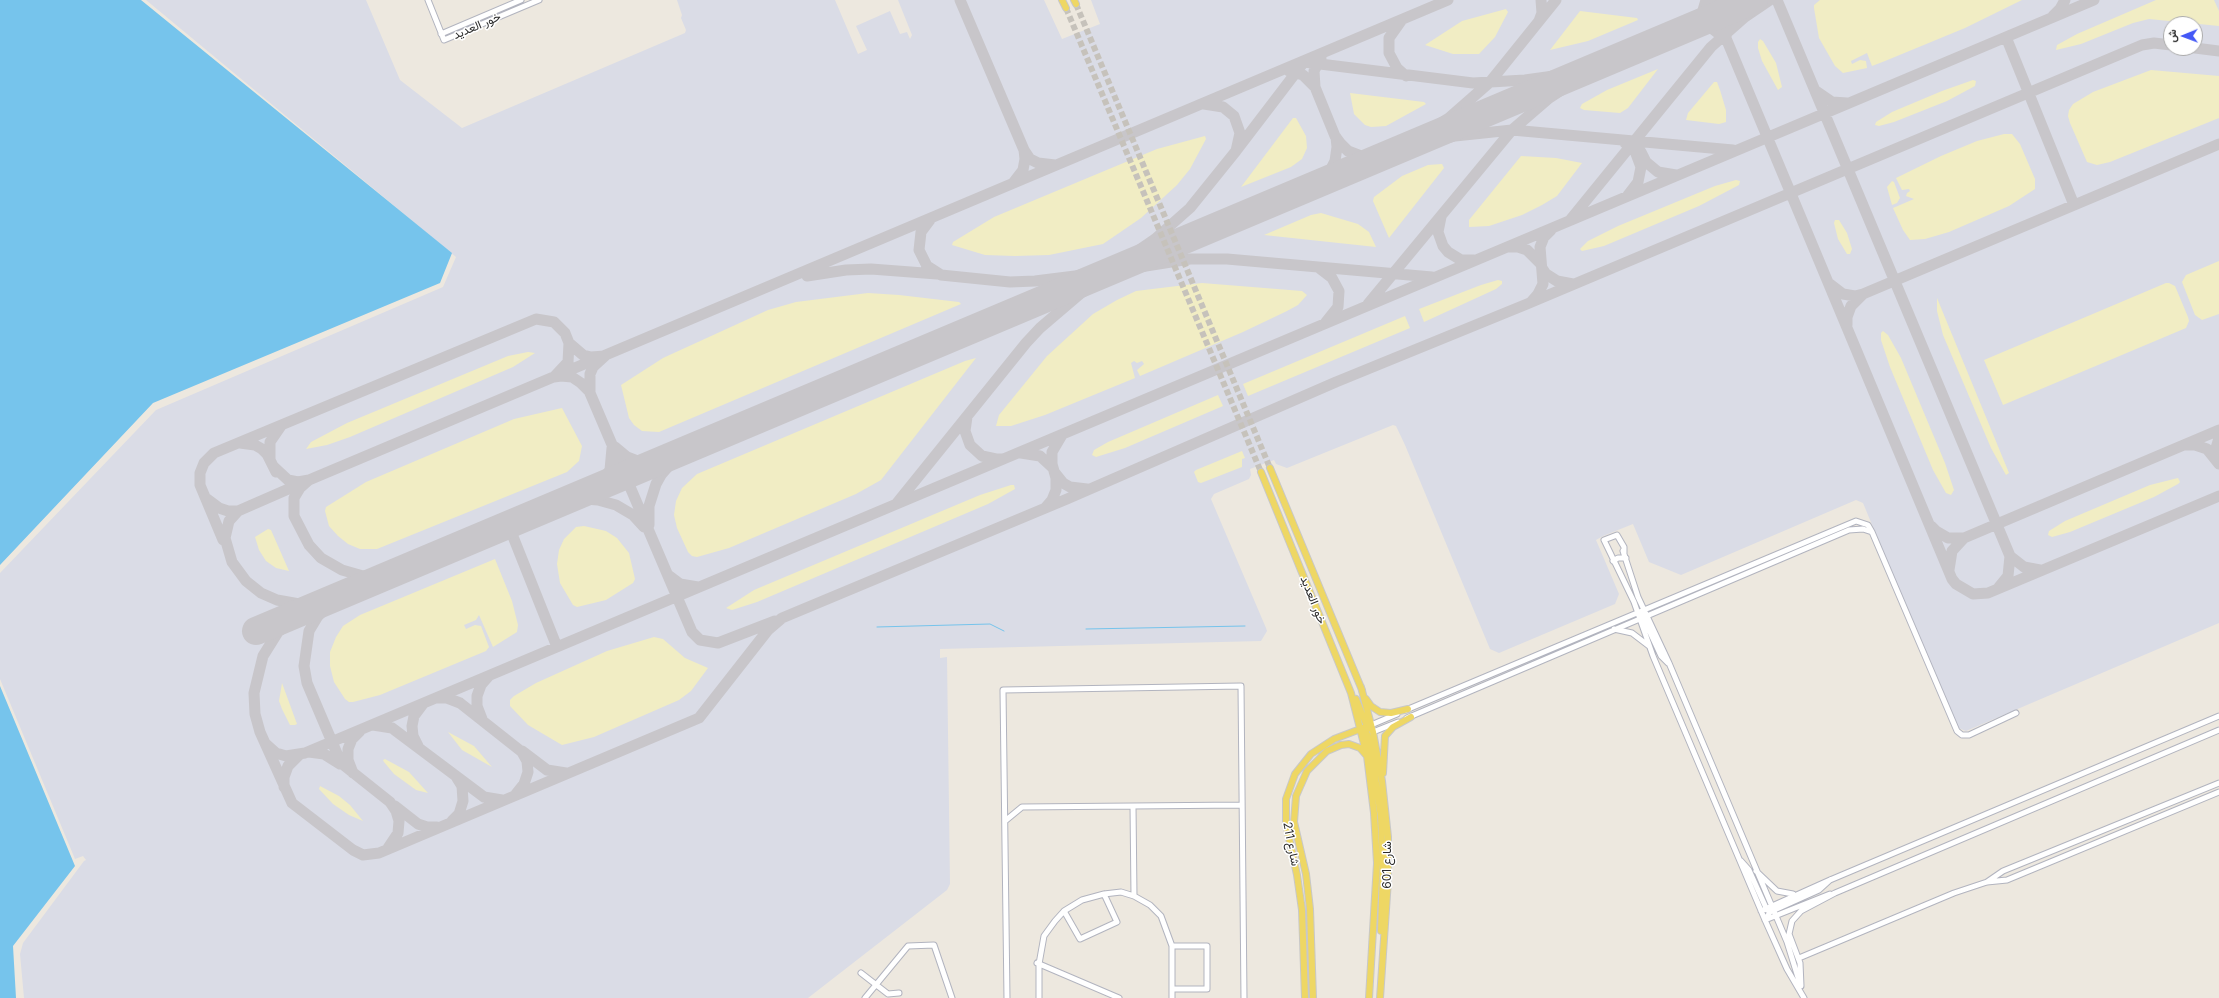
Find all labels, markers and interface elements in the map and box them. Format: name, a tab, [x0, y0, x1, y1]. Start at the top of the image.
street label: خور العديد	[451, 10, 503, 42]
north arrow	[2163, 16, 2203, 56]
text: ش	[2165, 29, 2179, 43]
street label: خور العديد	[1297, 574, 1329, 626]
street label: شارع 211	[1280, 821, 1302, 867]
street label: شارع 601	[1380, 841, 1394, 889]

